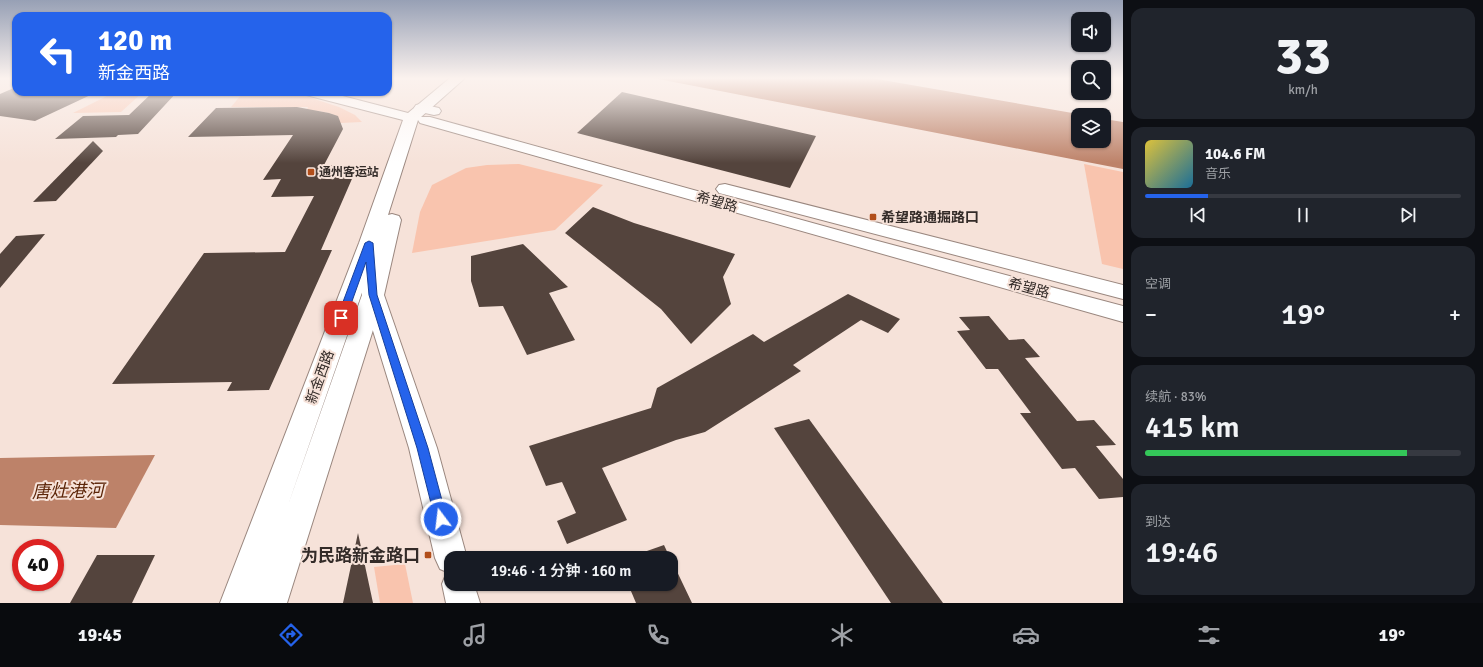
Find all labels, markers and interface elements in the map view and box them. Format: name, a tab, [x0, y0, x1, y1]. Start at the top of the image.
map controls	[1071, 12, 1111, 148]
button: sound	[1071, 12, 1111, 52]
text: 120 m	[98, 24, 172, 58]
text: 33	[1275, 24, 1331, 88]
icon: left	[32, 28, 84, 80]
button: search	[1071, 60, 1111, 100]
text: 新金西路	[98, 62, 170, 84]
text: km/h	[1288, 82, 1318, 98]
button: layers	[1071, 108, 1111, 148]
text: 104.6 FM	[1205, 145, 1266, 163]
place label: 通州客运站	[319, 165, 379, 180]
text: 音乐	[1205, 166, 1231, 182]
marker: 通州客运站	[306, 167, 316, 177]
street label: 希望路	[694, 188, 740, 216]
icon: previous	[1187, 204, 1209, 226]
icon: pause	[1292, 204, 1314, 226]
icon: next	[1397, 204, 1419, 226]
place label: 希望路通掘路口	[881, 209, 979, 226]
marker: 希望路通掘路口	[868, 212, 878, 222]
street label: 希望路	[1007, 274, 1051, 302]
text: 空调	[1145, 276, 1171, 292]
text: 19°	[1281, 296, 1325, 333]
pin	[324, 301, 358, 335]
text: −	[1145, 301, 1157, 328]
text: +	[1449, 301, 1461, 328]
icon: arrive	[330, 307, 352, 329]
street label: 新金西路	[302, 348, 338, 406]
text: 续航 · 83%	[1145, 389, 1207, 405]
text: 415 km	[1145, 409, 1240, 446]
water label: 唐灶港河	[32, 479, 107, 503]
position arrow	[420, 498, 462, 540]
text: 到达	[1145, 514, 1171, 530]
text: 19:46	[1145, 534, 1218, 571]
speed limit sign: 40	[12, 539, 64, 591]
place label: 为民路新金路口	[301, 545, 420, 566]
marker: 为民路新金路口	[423, 550, 433, 560]
text: 19:46 · 1 分钟 · 160 m	[491, 562, 631, 580]
icon: directions	[277, 621, 305, 649]
icon: music	[461, 621, 489, 649]
icon: phone	[644, 621, 672, 649]
icon: climate	[828, 621, 856, 649]
icon: car	[1012, 621, 1040, 649]
icon: filters	[1195, 621, 1223, 649]
text: 19:45	[78, 624, 122, 646]
text: 19°	[1379, 624, 1405, 646]

